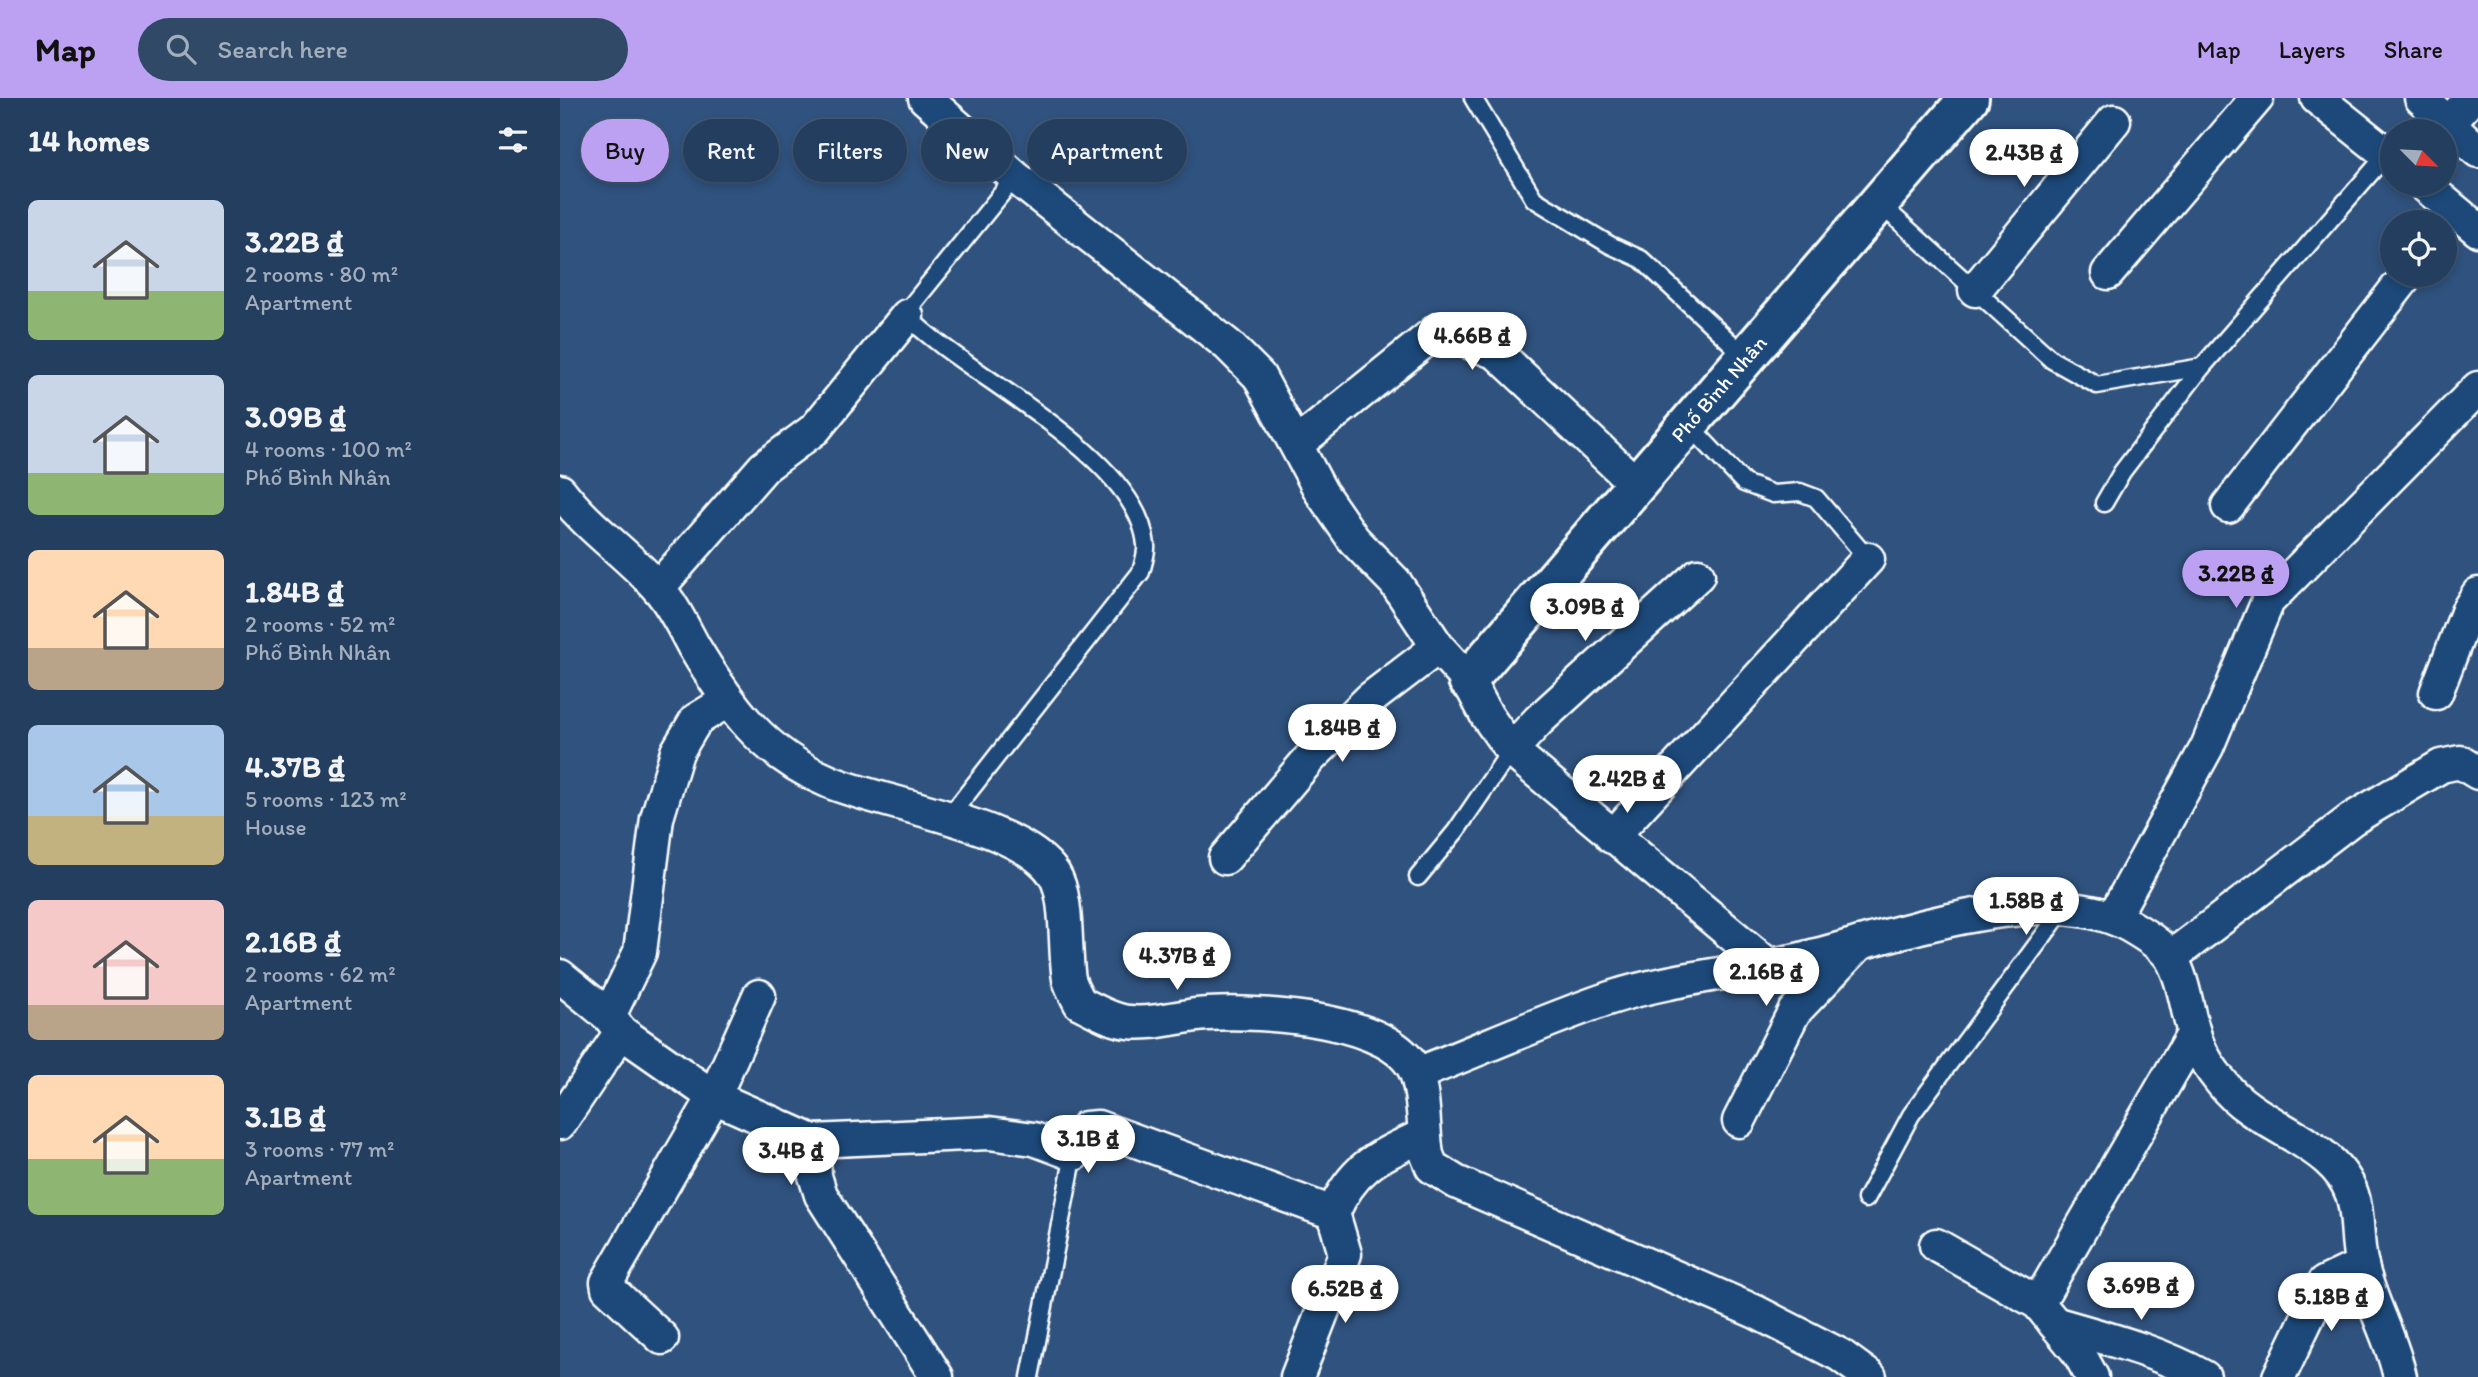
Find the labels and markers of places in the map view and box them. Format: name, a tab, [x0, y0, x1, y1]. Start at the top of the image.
pin: 2.43B ₫	[1959, 130, 2089, 189]
pin: 4.66B ₫	[1407, 313, 1537, 372]
pin: 3.22B ₫	[2171, 550, 2301, 610]
pin: 3.09B ₫	[1520, 584, 1650, 643]
pin: 1.84B ₫	[1277, 704, 1407, 764]
pin: 2.42B ₫	[1562, 756, 1692, 815]
pin: 1.58B ₫	[1961, 878, 2091, 937]
pin: 4.37B ₫	[1112, 932, 1242, 992]
pin: 2.16B ₫	[1701, 948, 1831, 1008]
pin: 3.1B ₫	[1031, 1116, 1145, 1175]
pin: 3.4B ₫	[734, 1128, 848, 1187]
pin: 3.69B ₫	[2076, 1262, 2206, 1322]
pin: 6.52B ₫	[1280, 1266, 1410, 1325]
pin: 5.18B ₫	[2266, 1274, 2396, 1333]

